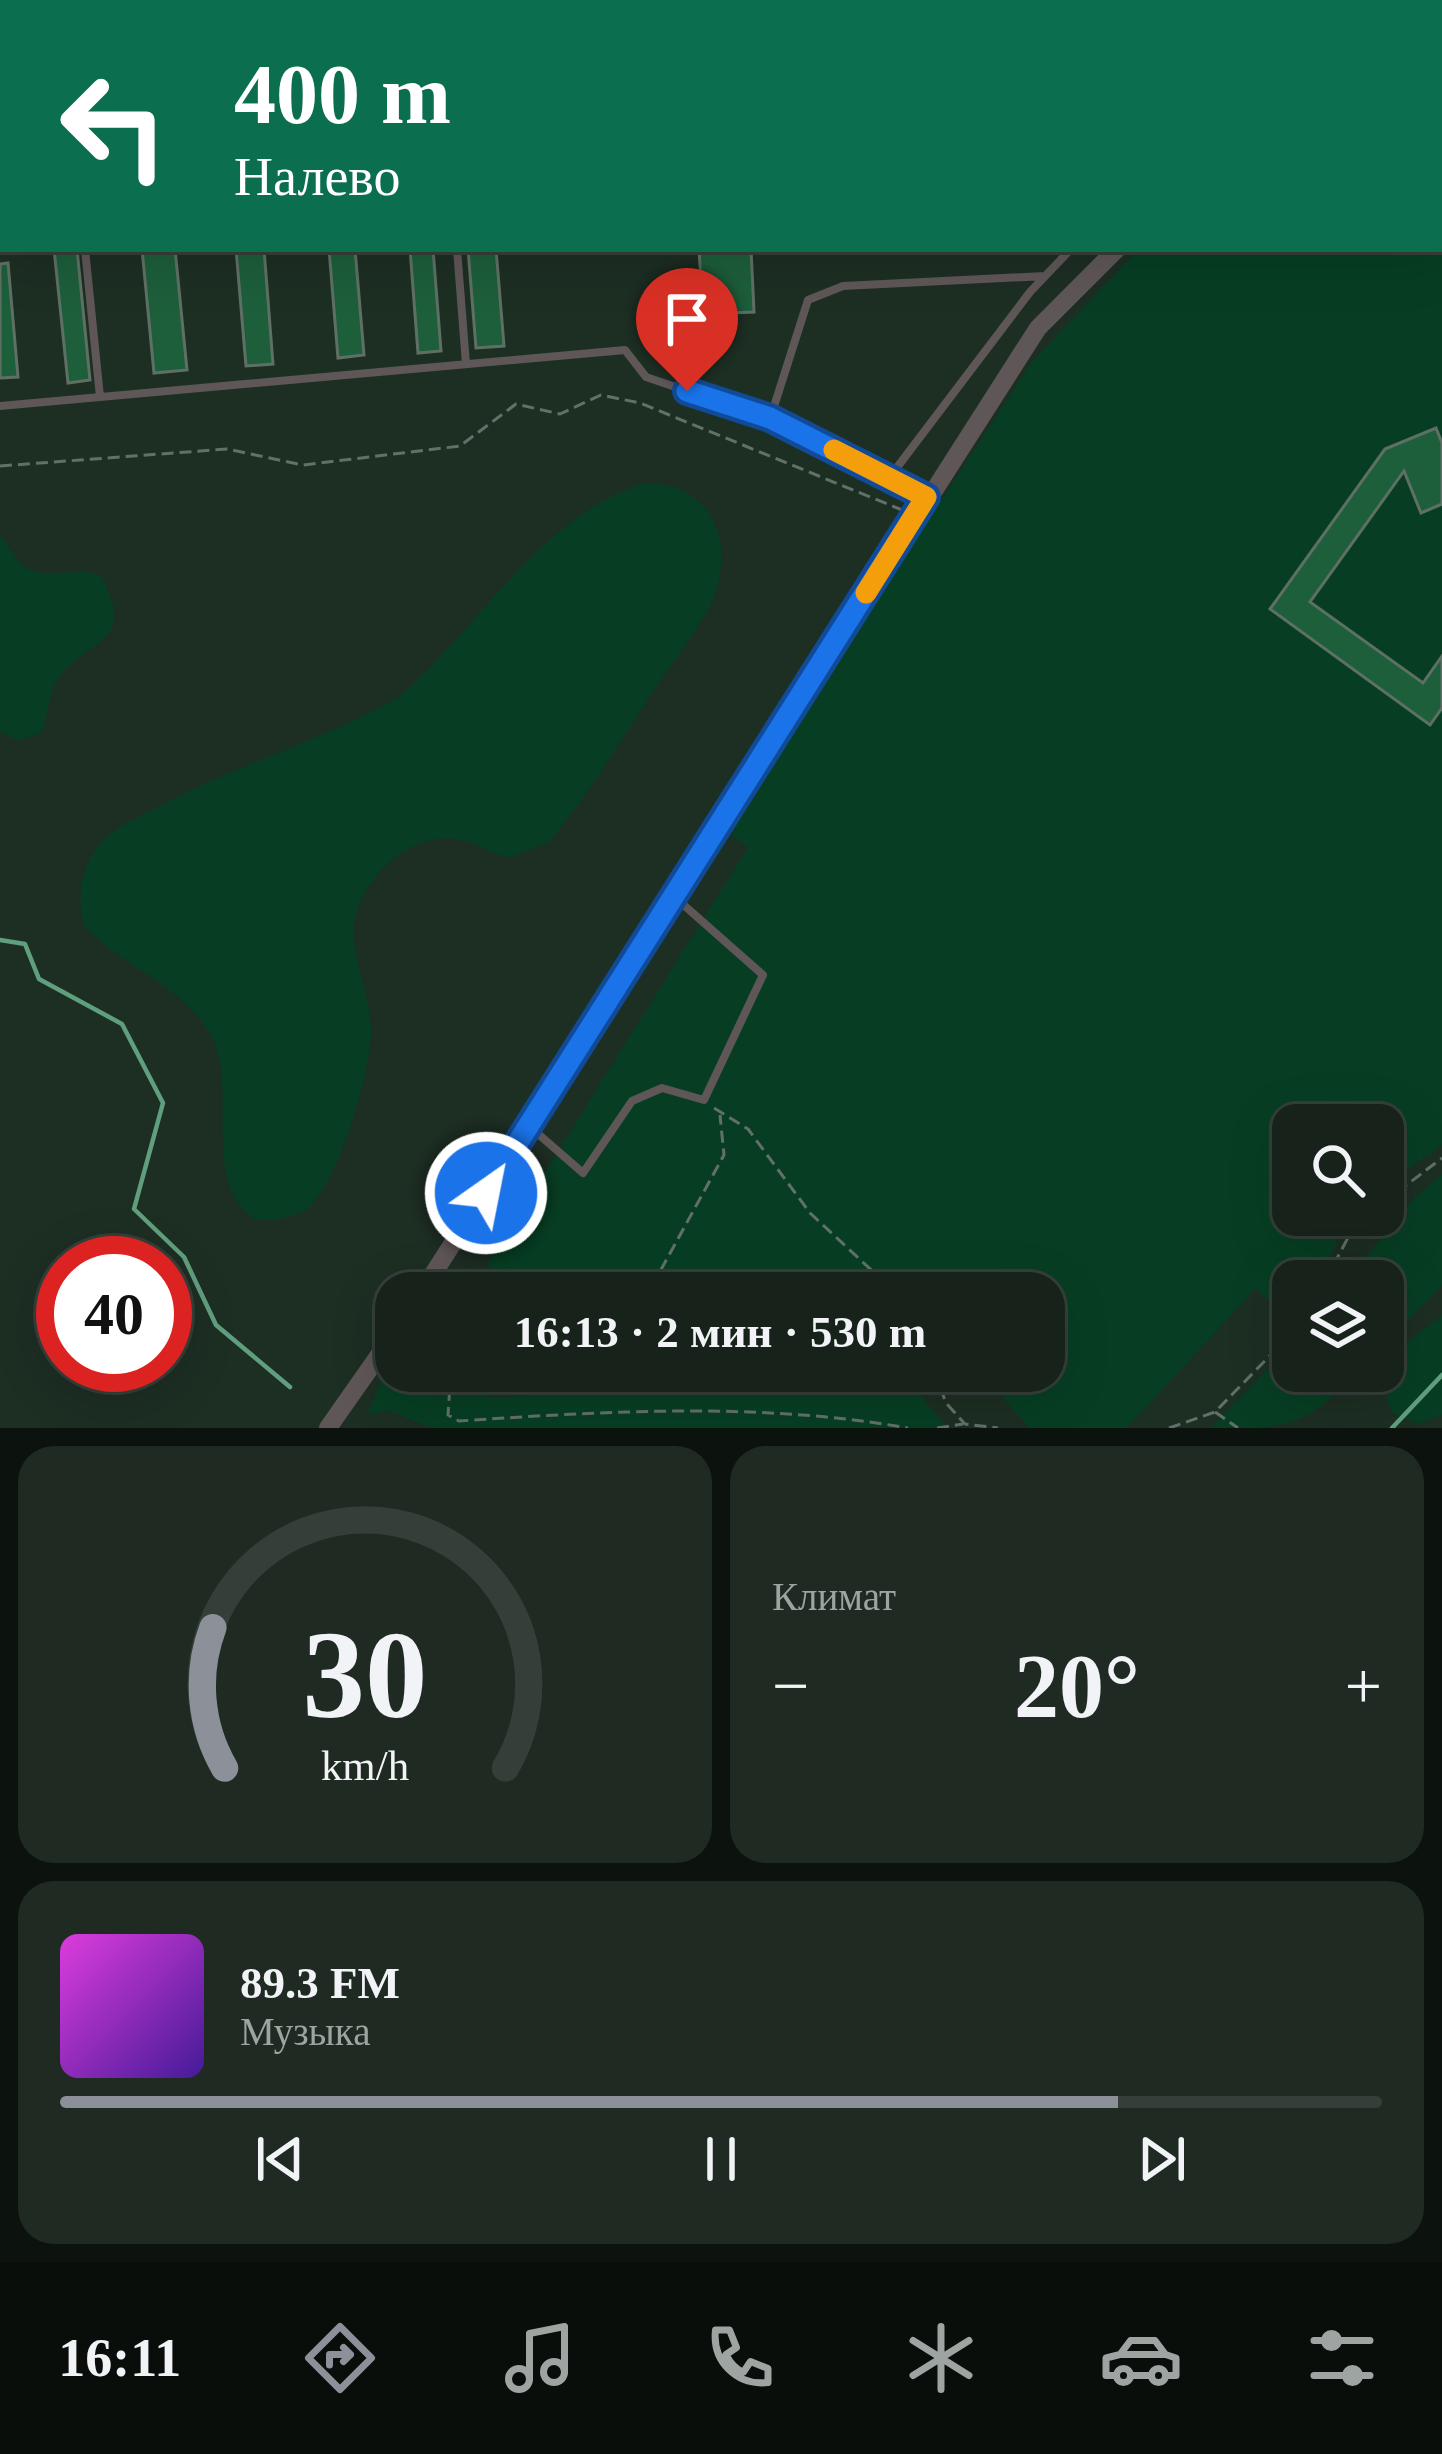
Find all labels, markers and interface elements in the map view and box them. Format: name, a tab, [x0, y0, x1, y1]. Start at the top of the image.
icon: left	[36, 48, 192, 204]
text: 400 m	[234, 48, 451, 141]
text: Налево	[234, 147, 400, 207]
pin	[636, 268, 738, 391]
icon: arrive	[654, 286, 720, 352]
map controls	[1272, 1104, 1404, 1392]
button: search	[1272, 1104, 1404, 1236]
position arrow	[423, 1130, 549, 1256]
speed limit sign: 40	[36, 1236, 192, 1392]
button: layers	[1272, 1260, 1404, 1392]
text: 16:13 · 2 мин · 530 m	[514, 1307, 926, 1357]
text: Климат	[772, 1575, 896, 1618]
text: 30	[303, 1606, 427, 1744]
text: 20°	[1014, 1637, 1140, 1736]
text: −	[772, 1649, 809, 1722]
text: +	[1345, 1649, 1382, 1722]
text: km/h	[321, 1741, 409, 1788]
text: 89.3 FM	[240, 1958, 400, 2008]
text: Музыка	[240, 2010, 370, 2053]
icon: previous	[247, 2126, 313, 2192]
icon: pause	[688, 2126, 754, 2192]
icon: next	[1129, 2126, 1195, 2192]
icon: directions	[298, 2316, 382, 2400]
icon: music	[498, 2316, 582, 2400]
icon: phone	[698, 2316, 782, 2400]
icon: climate	[899, 2316, 983, 2400]
icon: car	[1099, 2316, 1183, 2400]
icon: filters	[1300, 2316, 1384, 2400]
text: 16:11	[58, 2328, 181, 2388]

